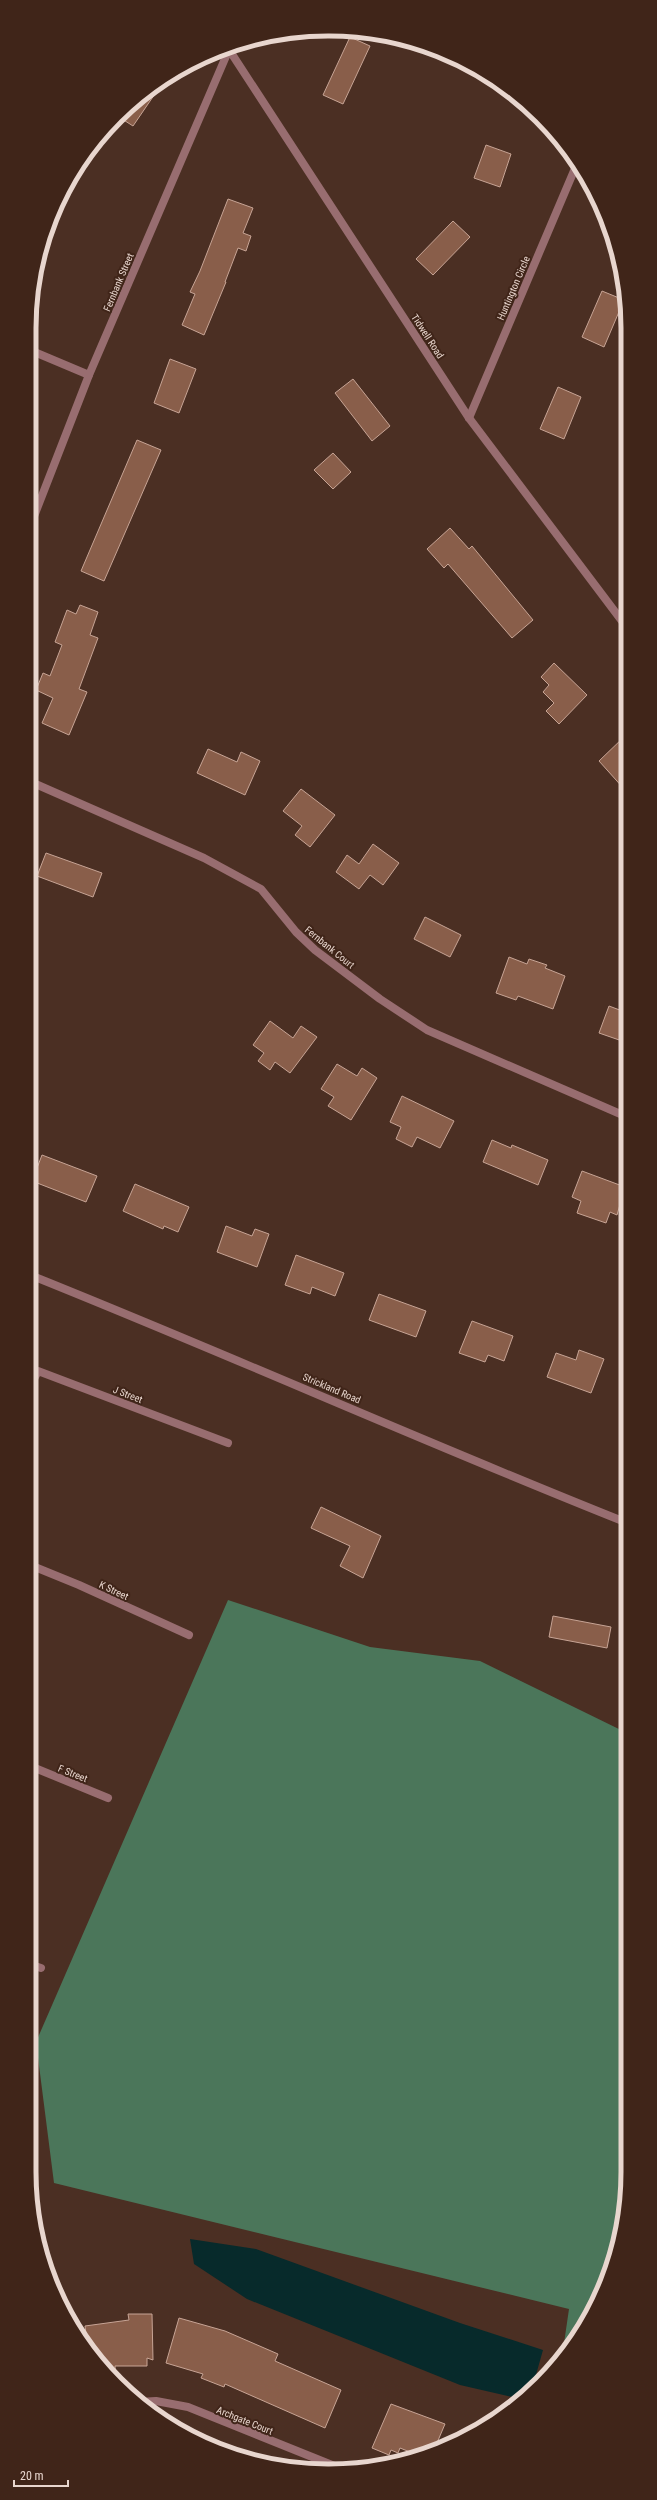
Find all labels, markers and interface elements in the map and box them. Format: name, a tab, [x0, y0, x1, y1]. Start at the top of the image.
street label: Fernbank Street	[101, 251, 136, 313]
street label: Huntington Circle	[495, 254, 532, 322]
street label: Tidwell Road	[409, 312, 446, 361]
street label: Fernbank Court	[303, 924, 357, 971]
street label: Strickland Road	[301, 1371, 362, 1406]
street label: J Street	[112, 1384, 144, 1405]
street label: K Street	[97, 1579, 130, 1602]
street label: F Street	[57, 1763, 89, 1784]
street label: Archgate Court	[215, 2404, 275, 2437]
scale bar	[14, 2462, 68, 2488]
text: 20 m	[20, 2469, 44, 2483]

